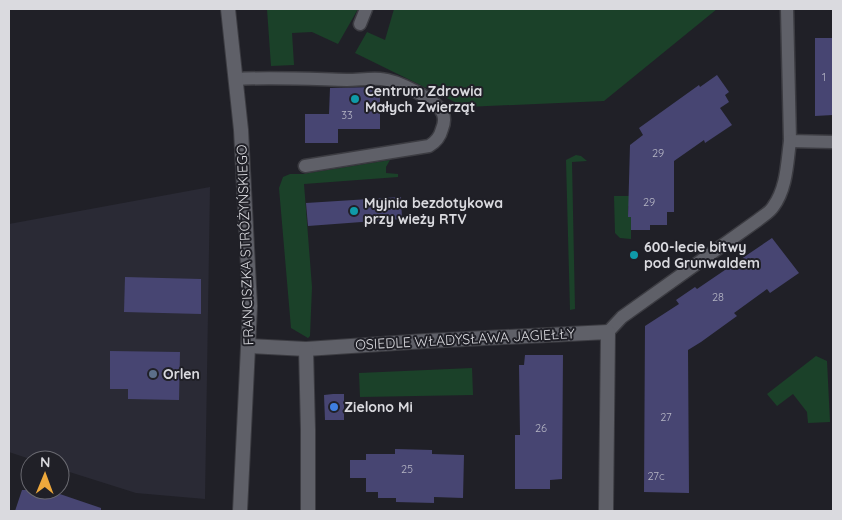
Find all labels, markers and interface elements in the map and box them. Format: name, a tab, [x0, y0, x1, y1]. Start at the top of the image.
house number: 1	[822, 70, 826, 84]
place label: Centrum Zdrowia Małych Zwierząt	[365, 82, 482, 116]
marker: Centrum Zdrowia Małych Zwierząt	[349, 93, 361, 105]
house number: 33	[341, 108, 353, 122]
street label: FRANCISZKA STRÓŻYŃSKIEGO	[232, 144, 258, 346]
house number: 29	[652, 146, 664, 160]
place label: Myjnia bezdotykowa przy wieży RTV	[364, 194, 503, 228]
house number: 29	[643, 195, 655, 209]
marker: Myjnia bezdotykowa przy wieży RTV	[348, 205, 360, 217]
place label: 600-lecie bitwy pod Grunwaldem	[644, 238, 760, 272]
marker: 600-lecie bitwy pod Grunwaldem	[628, 249, 640, 261]
house number: 28	[712, 290, 724, 304]
street label: OSIEDLE WŁADYSŁAWA JAGIEŁŁY	[355, 324, 576, 354]
place label: Orlen	[163, 365, 200, 383]
marker: Orlen	[147, 368, 159, 380]
place label: Zielono Mi	[344, 398, 413, 416]
marker: Zielono Mi	[328, 401, 340, 413]
house number: 27	[660, 410, 672, 424]
house number: 26	[535, 421, 547, 435]
north arrow	[20, 450, 70, 500]
text: N	[40, 453, 51, 471]
house number: 25	[401, 462, 413, 476]
house number: 27c	[647, 469, 665, 483]

